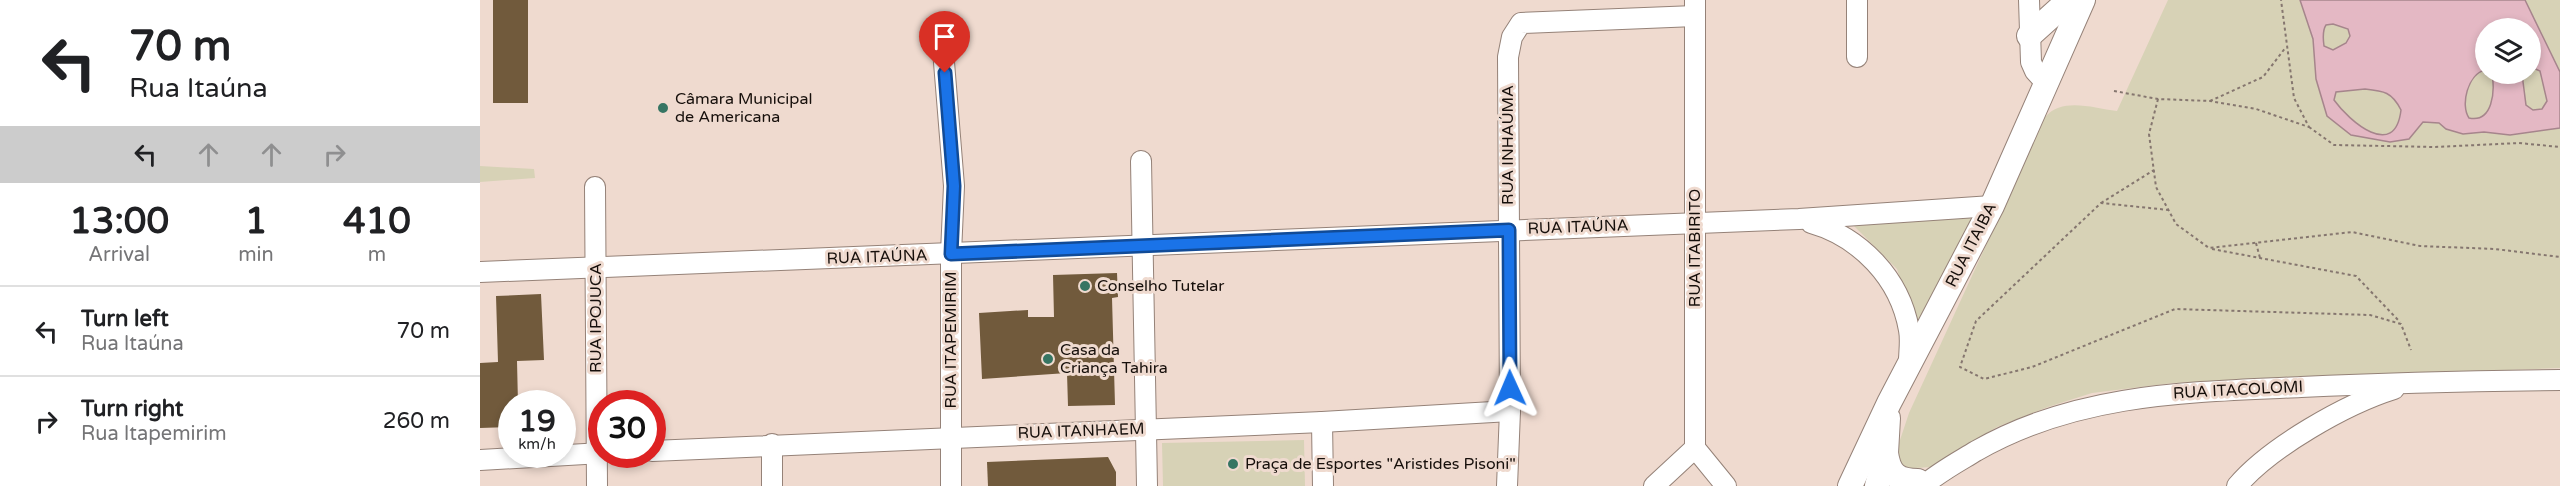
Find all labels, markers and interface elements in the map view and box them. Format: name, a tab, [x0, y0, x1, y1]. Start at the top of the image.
pin	[919, 11, 970, 73]
map controls	[2475, 18, 2541, 84]
button: layers	[2475, 18, 2541, 84]
icon: arrive	[928, 20, 961, 53]
text: 70 m	[129, 21, 231, 72]
icon: left	[30, 24, 108, 102]
text: Rua Itaúna	[129, 72, 268, 105]
street label: RUA INHAÚMA	[1498, 85, 1518, 205]
place label: Câmara Municipal de Americana	[675, 89, 812, 127]
marker: Câmara Municipal de Americana	[656, 101, 670, 115]
icon: left	[129, 138, 162, 171]
icon: ahead	[192, 138, 225, 171]
icon: ahead	[255, 138, 288, 171]
icon: right	[318, 138, 351, 171]
street label: RUA ITABIRITO	[1685, 189, 1705, 307]
street label: RUA ITAIBA	[1941, 199, 2001, 291]
text: 13:00	[69, 200, 169, 243]
text: 1	[245, 200, 267, 243]
text: 410	[343, 200, 411, 243]
street label: RUA ITAÚNA	[1527, 215, 1629, 239]
text: Arrival	[88, 243, 150, 267]
text: min	[238, 243, 274, 267]
text: m	[368, 243, 386, 267]
street label: RUA ITAÚNA	[826, 245, 928, 269]
street label: RUA IPOJUCA	[586, 263, 606, 373]
street label: RUA ITAPEMIRIM	[941, 272, 961, 408]
place label: Conselho Tutelar	[1097, 276, 1225, 296]
marker: Conselho Tutelar	[1078, 279, 1092, 293]
text: Turn left	[81, 306, 169, 332]
icon: left	[30, 315, 63, 348]
text: 70 m	[396, 318, 450, 344]
text: Rua Itaúna	[81, 332, 184, 356]
place label: Casa da Criança Tahira	[1060, 340, 1168, 378]
marker: Casa da Criança Tahira	[1041, 352, 1055, 366]
position arrow	[1478, 356, 1542, 420]
street label: RUA ITACOLOMI	[2172, 377, 2304, 403]
speed limit sign: 30	[588, 390, 666, 468]
text: Turn right	[81, 396, 183, 422]
text: 19	[518, 403, 556, 440]
icon: right	[30, 405, 63, 438]
text: 260 m	[383, 408, 450, 434]
street label: RUA ITANHAEM	[1017, 419, 1145, 443]
text: Rua Itapemirim	[81, 422, 227, 446]
text: km/h	[518, 435, 556, 453]
place label: Praça de Esportes "Aristides Pisoni"	[1245, 454, 1516, 474]
marker: Praça de Esportes "Aristides Pisoni"	[1226, 457, 1240, 471]

